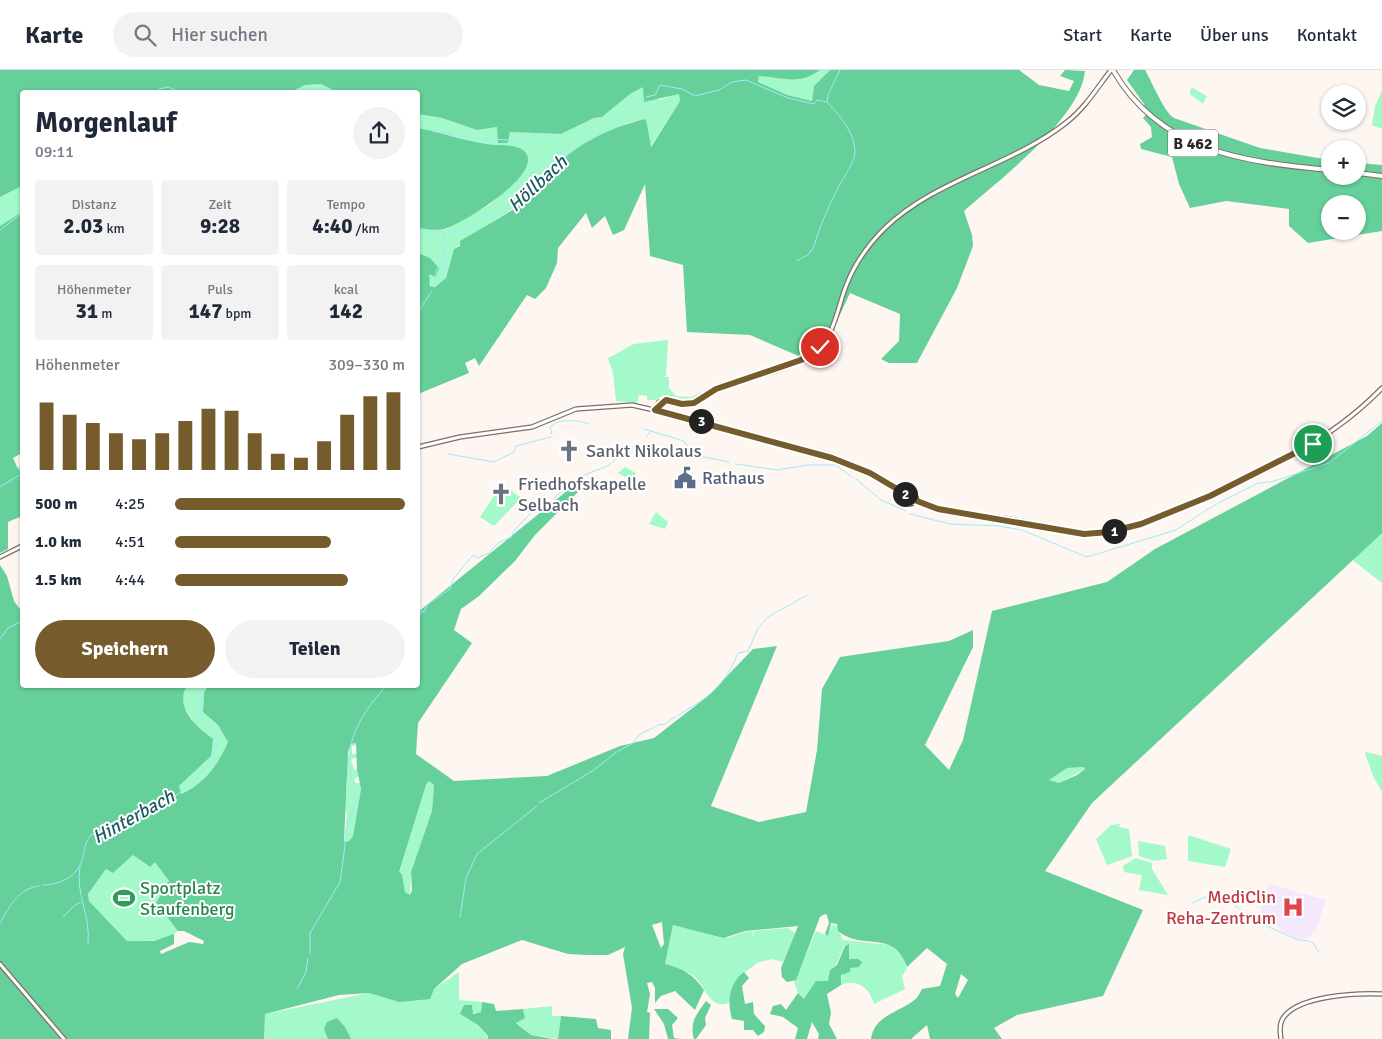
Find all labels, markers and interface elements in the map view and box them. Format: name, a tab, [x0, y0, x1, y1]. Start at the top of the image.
search box	[113, 12, 463, 57]
text: Karte	[25, 20, 83, 50]
icon: search	[131, 21, 159, 49]
text: Hier suchen	[171, 23, 268, 47]
text: Start	[1063, 24, 1102, 46]
text: Karte	[1130, 24, 1172, 46]
text: Über uns	[1200, 24, 1269, 46]
text: Kontakt	[1297, 24, 1357, 46]
map controls	[1321, 85, 1366, 240]
button: layers	[1321, 85, 1366, 130]
text: Morgenlauf	[35, 106, 177, 140]
button: share	[353, 107, 405, 159]
road number: B 462	[1168, 129, 1218, 156]
button: +	[1321, 140, 1366, 185]
text: 09:11	[35, 142, 74, 162]
water label: Höllbach	[503, 150, 573, 217]
button: −	[1321, 195, 1366, 240]
text: Distanz	[72, 196, 116, 213]
text: Zeit	[208, 196, 232, 213]
text: Tempo	[327, 196, 365, 213]
text: 2.03	[63, 213, 103, 239]
text: 9:28	[200, 213, 240, 239]
text: 4:40	[312, 213, 353, 239]
text: km	[103, 220, 125, 237]
text: /km	[353, 220, 380, 237]
text: Höhenmeter	[57, 281, 131, 298]
text: Puls	[207, 281, 233, 298]
text: kcal	[334, 281, 358, 298]
text: 31	[76, 298, 98, 324]
text: 147	[188, 298, 222, 324]
text: 142	[329, 298, 363, 324]
text: m	[98, 305, 112, 322]
text: bpm	[222, 305, 252, 322]
pin	[799, 326, 841, 368]
icon: check	[806, 333, 834, 361]
text: Höhenmeter	[35, 355, 120, 375]
text: 309–330 m	[328, 355, 405, 375]
pin: 3	[688, 408, 714, 434]
text: 3	[698, 413, 705, 430]
pin	[1292, 423, 1334, 465]
icon: arrive	[1299, 430, 1327, 458]
church icon: Sankt Nikolaus	[556, 438, 582, 464]
place label: Sankt Nikolaus	[586, 440, 702, 462]
public building icon: Rathaus	[672, 465, 698, 491]
place label: Rathaus	[702, 467, 765, 489]
place label: Friedhofskapelle Selbach	[518, 473, 646, 516]
church icon: Friedhofskapelle Selbach	[488, 481, 514, 507]
pin: 2	[892, 482, 918, 506]
text: 2	[902, 486, 909, 503]
text: 500 m	[35, 494, 77, 514]
text: 4:25	[115, 494, 145, 514]
pin: 1	[1102, 518, 1126, 544]
text: 1	[1111, 523, 1118, 540]
text: 1.0 km	[35, 532, 82, 552]
text: 4:51	[115, 532, 145, 552]
text: 1.5 km	[35, 570, 82, 590]
text: 4:44	[115, 570, 145, 590]
button: Speichern	[35, 620, 215, 678]
button: Teilen	[225, 620, 405, 678]
water label: Hinterbach	[88, 784, 179, 849]
place label: Sportplatz Staufenberg	[140, 877, 234, 920]
sports icon: Sportplatz Staufenberg	[111, 885, 137, 911]
place label: MediClin Reha-Zentrum	[1166, 886, 1276, 929]
hospital icon: MediClin Reha-Zentrum	[1280, 894, 1306, 920]

